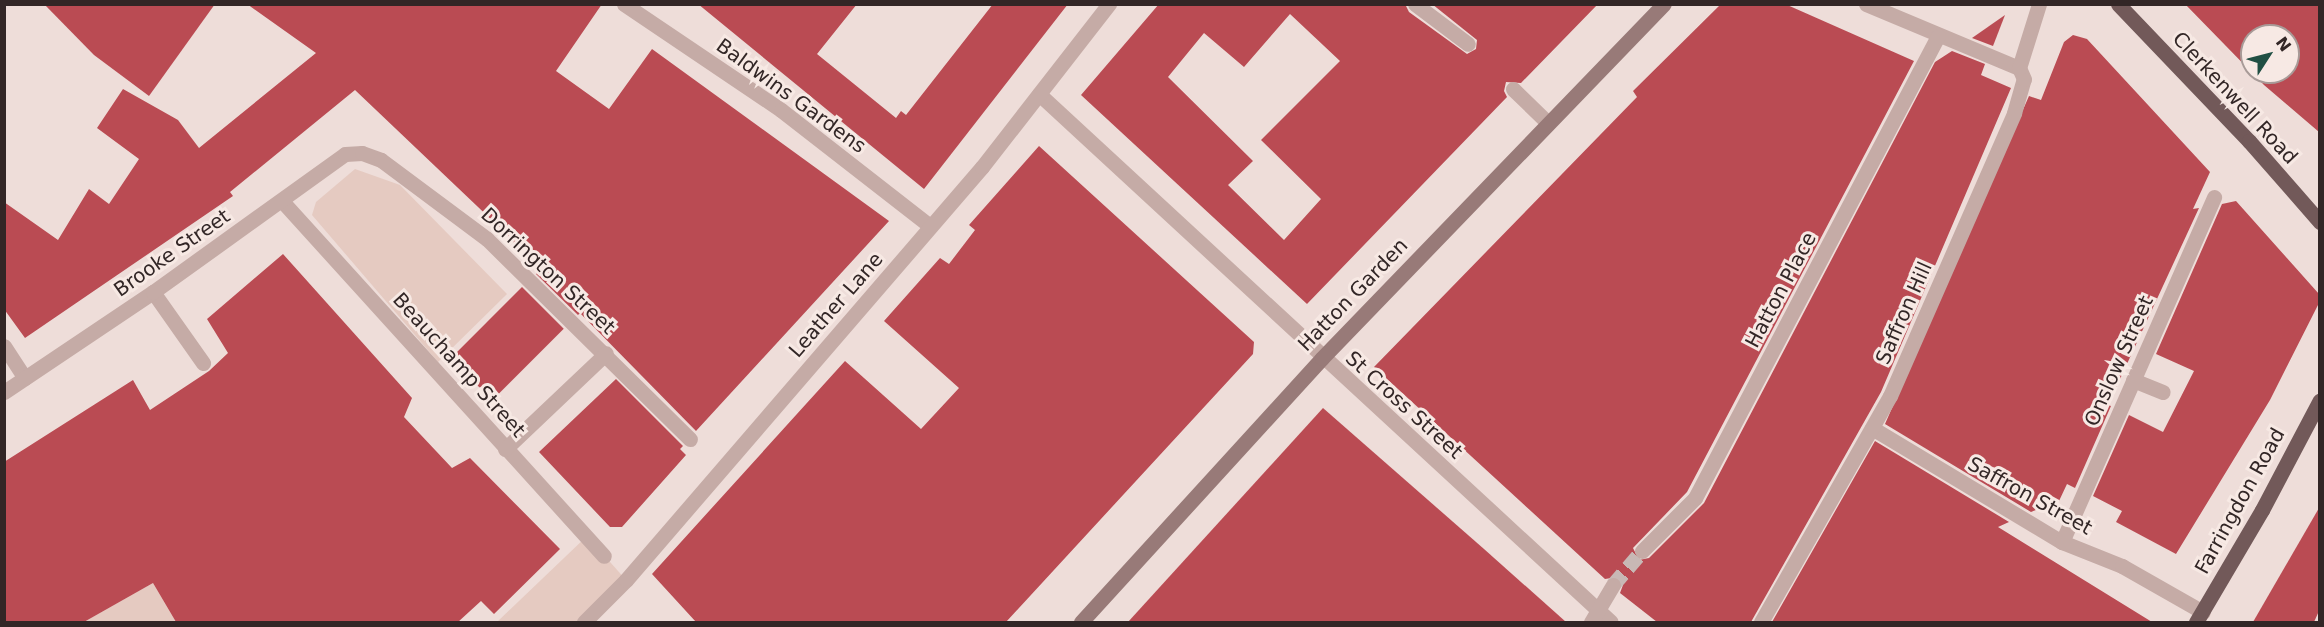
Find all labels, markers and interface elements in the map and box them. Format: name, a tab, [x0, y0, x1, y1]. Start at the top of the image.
north arrow	[2240, 24, 2300, 84]
street label: Clerkenwell Road	[2167, 27, 2303, 169]
text: N	[2272, 33, 2295, 55]
street label: Baldwins Gardens	[711, 34, 871, 158]
street label: Dorrington Street	[476, 203, 620, 339]
street label: Brooke Street	[109, 204, 235, 302]
street label: Hatton Place	[1740, 228, 1822, 352]
street label: Hatton Garden	[1293, 234, 1413, 356]
street label: Leather Lane	[784, 248, 888, 362]
street label: Saffron Hill	[1871, 258, 1937, 368]
street label: Beauchamp Street	[388, 288, 530, 442]
street label: Onslow Street	[2080, 292, 2158, 430]
street label: St Cross Street	[1341, 346, 1467, 464]
street label: Farringdon Road	[2190, 424, 2290, 578]
street label: Saffron Street	[1964, 452, 2096, 540]

